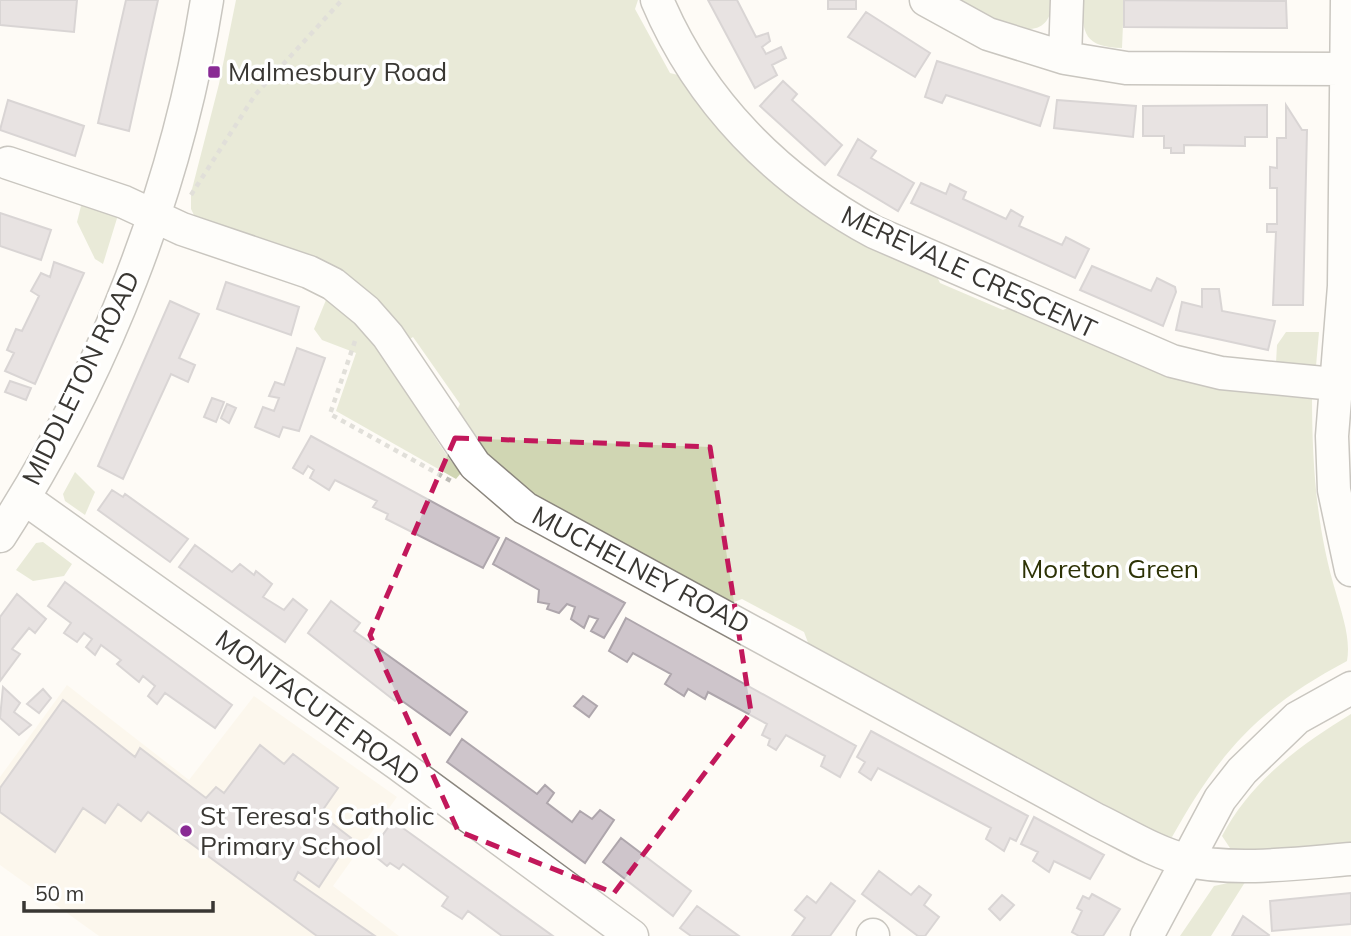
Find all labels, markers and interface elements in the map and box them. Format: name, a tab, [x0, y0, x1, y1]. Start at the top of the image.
place label: Malmesbury Road	[228, 55, 447, 88]
marker: Malmesbury Road	[206, 64, 222, 80]
street label: MEREVALE CRESCENT	[836, 198, 1102, 345]
street label: MIDDLETON ROAD	[14, 265, 147, 490]
street label: MUCHELNEY ROAD	[527, 498, 756, 641]
park label: Moreton Green	[1021, 552, 1199, 585]
street label: MONTACUTE ROAD	[209, 622, 427, 793]
place label: St Teresa's Catholic Primary School	[200, 799, 435, 862]
marker: St Teresa's Catholic Primary School	[178, 823, 194, 839]
scale bar	[24, 870, 214, 914]
text: 50 m	[35, 880, 84, 906]

